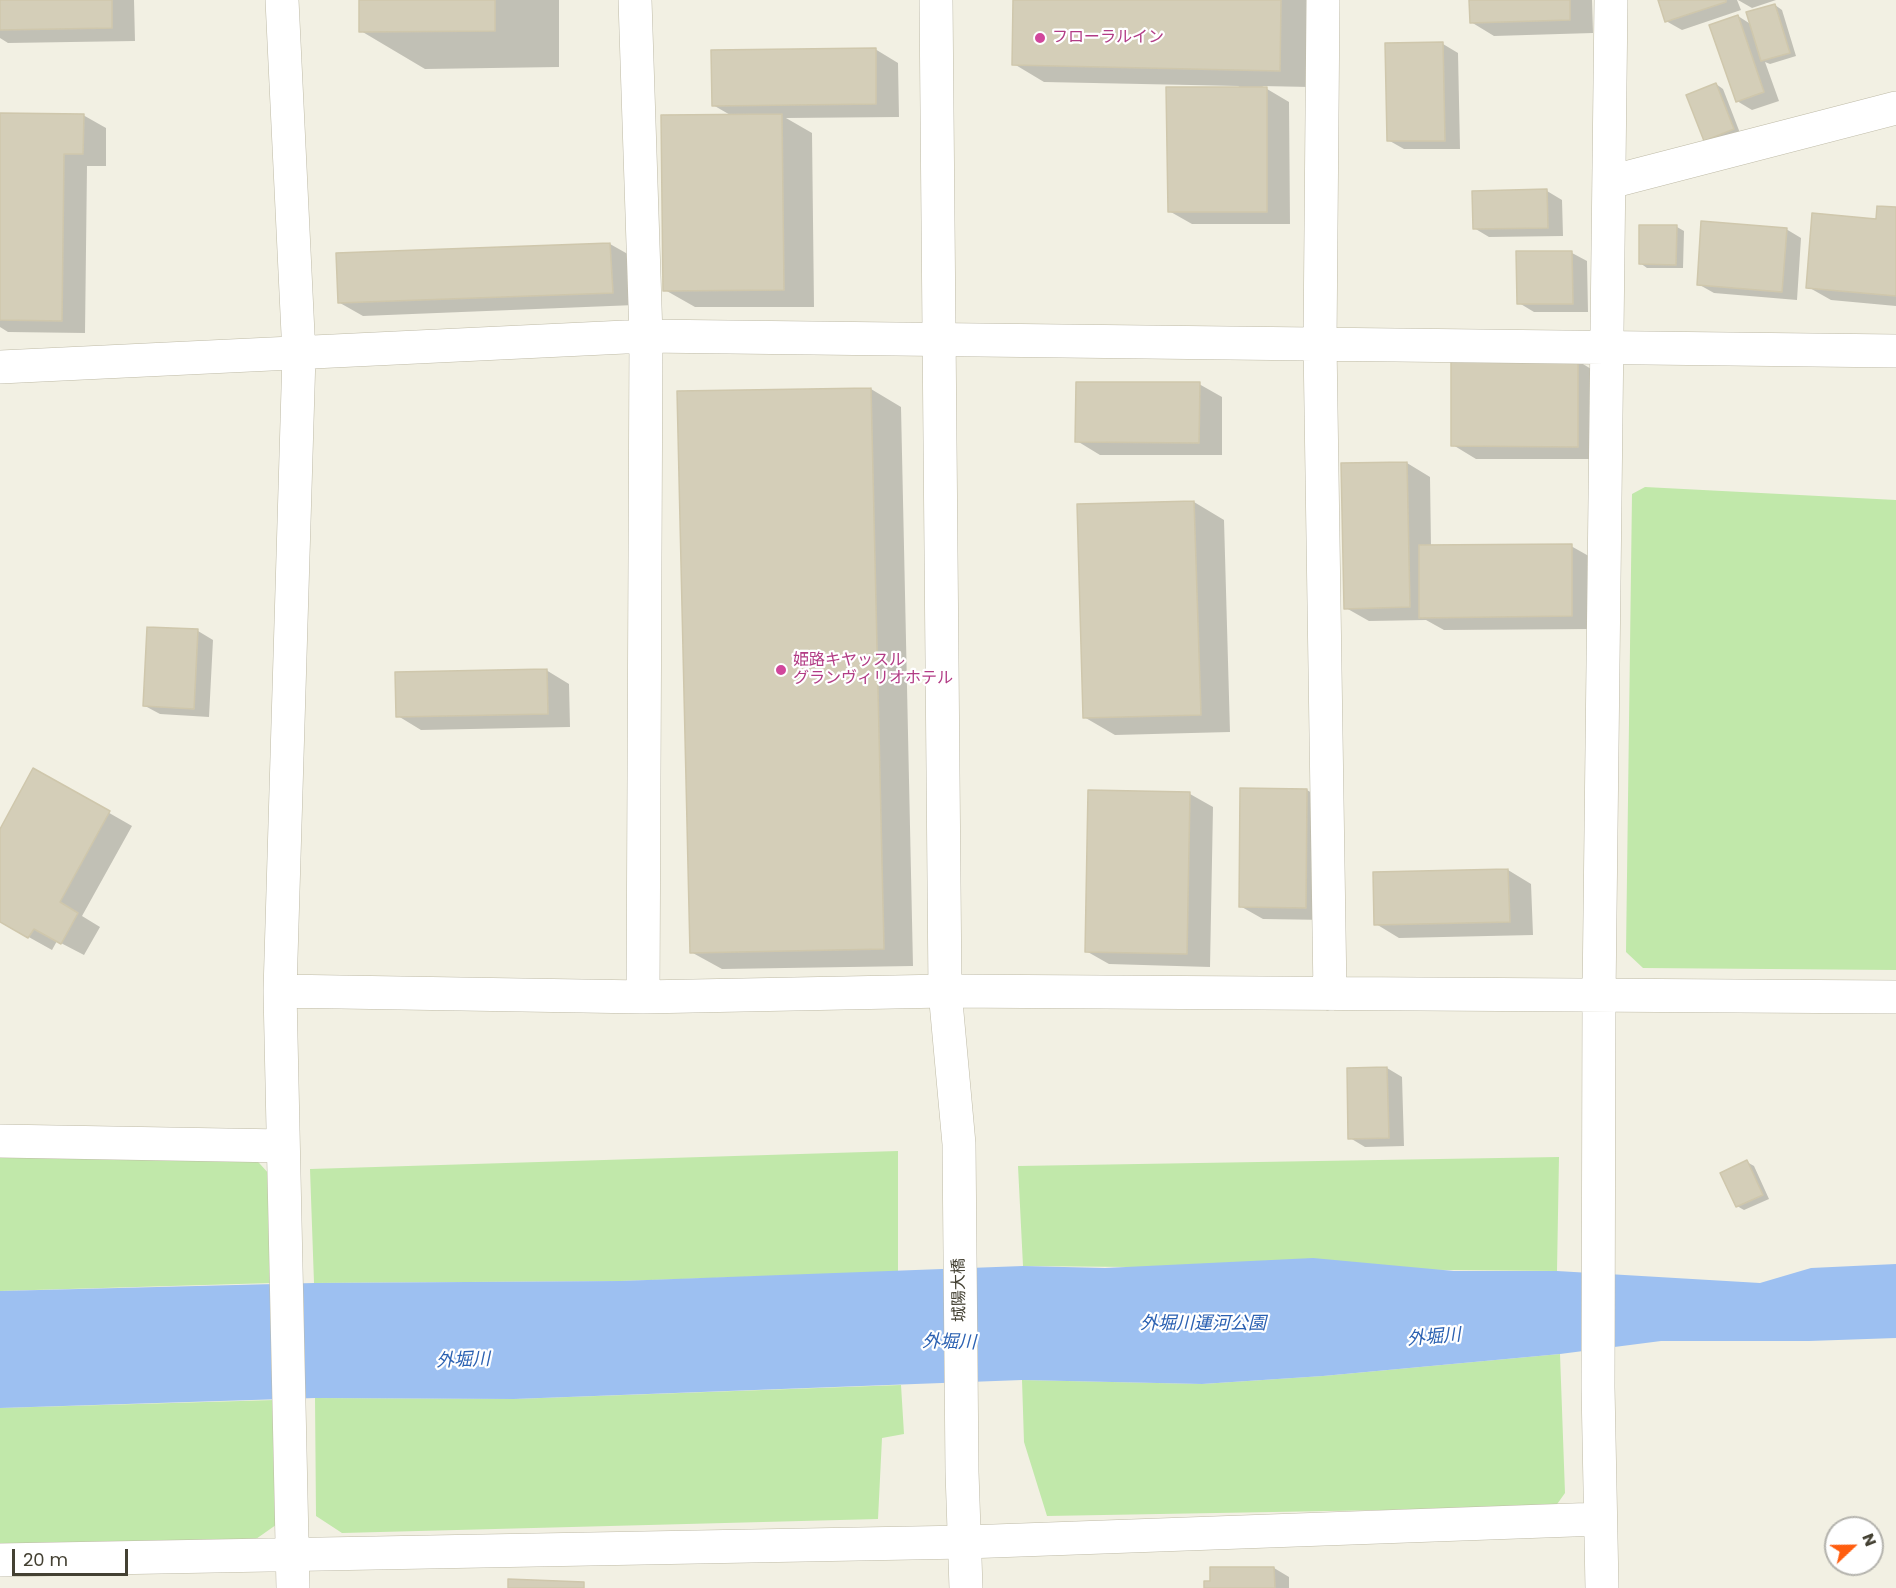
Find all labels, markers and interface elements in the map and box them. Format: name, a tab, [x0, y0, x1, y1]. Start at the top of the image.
place label: フローラルイン	[1052, 28, 1164, 48]
marker: フローラルイン	[1033, 31, 1047, 45]
place label: 姫路キヤッスル グランヴィリオホテル	[793, 651, 953, 689]
marker: 姫路キヤッスル グランヴィリオホテル	[774, 663, 788, 677]
street label: 城陽大橋	[950, 1258, 970, 1322]
water label: 外堀川運河公園	[1140, 1313, 1266, 1335]
water label: 外堀川	[1406, 1325, 1462, 1351]
water label: 外堀川	[922, 1332, 976, 1354]
water label: 外堀川	[436, 1349, 490, 1373]
north arrow	[1824, 1516, 1884, 1576]
text: N	[1856, 1530, 1882, 1550]
scale bar	[15, 1537, 130, 1575]
text: 20 m	[23, 1547, 68, 1572]

